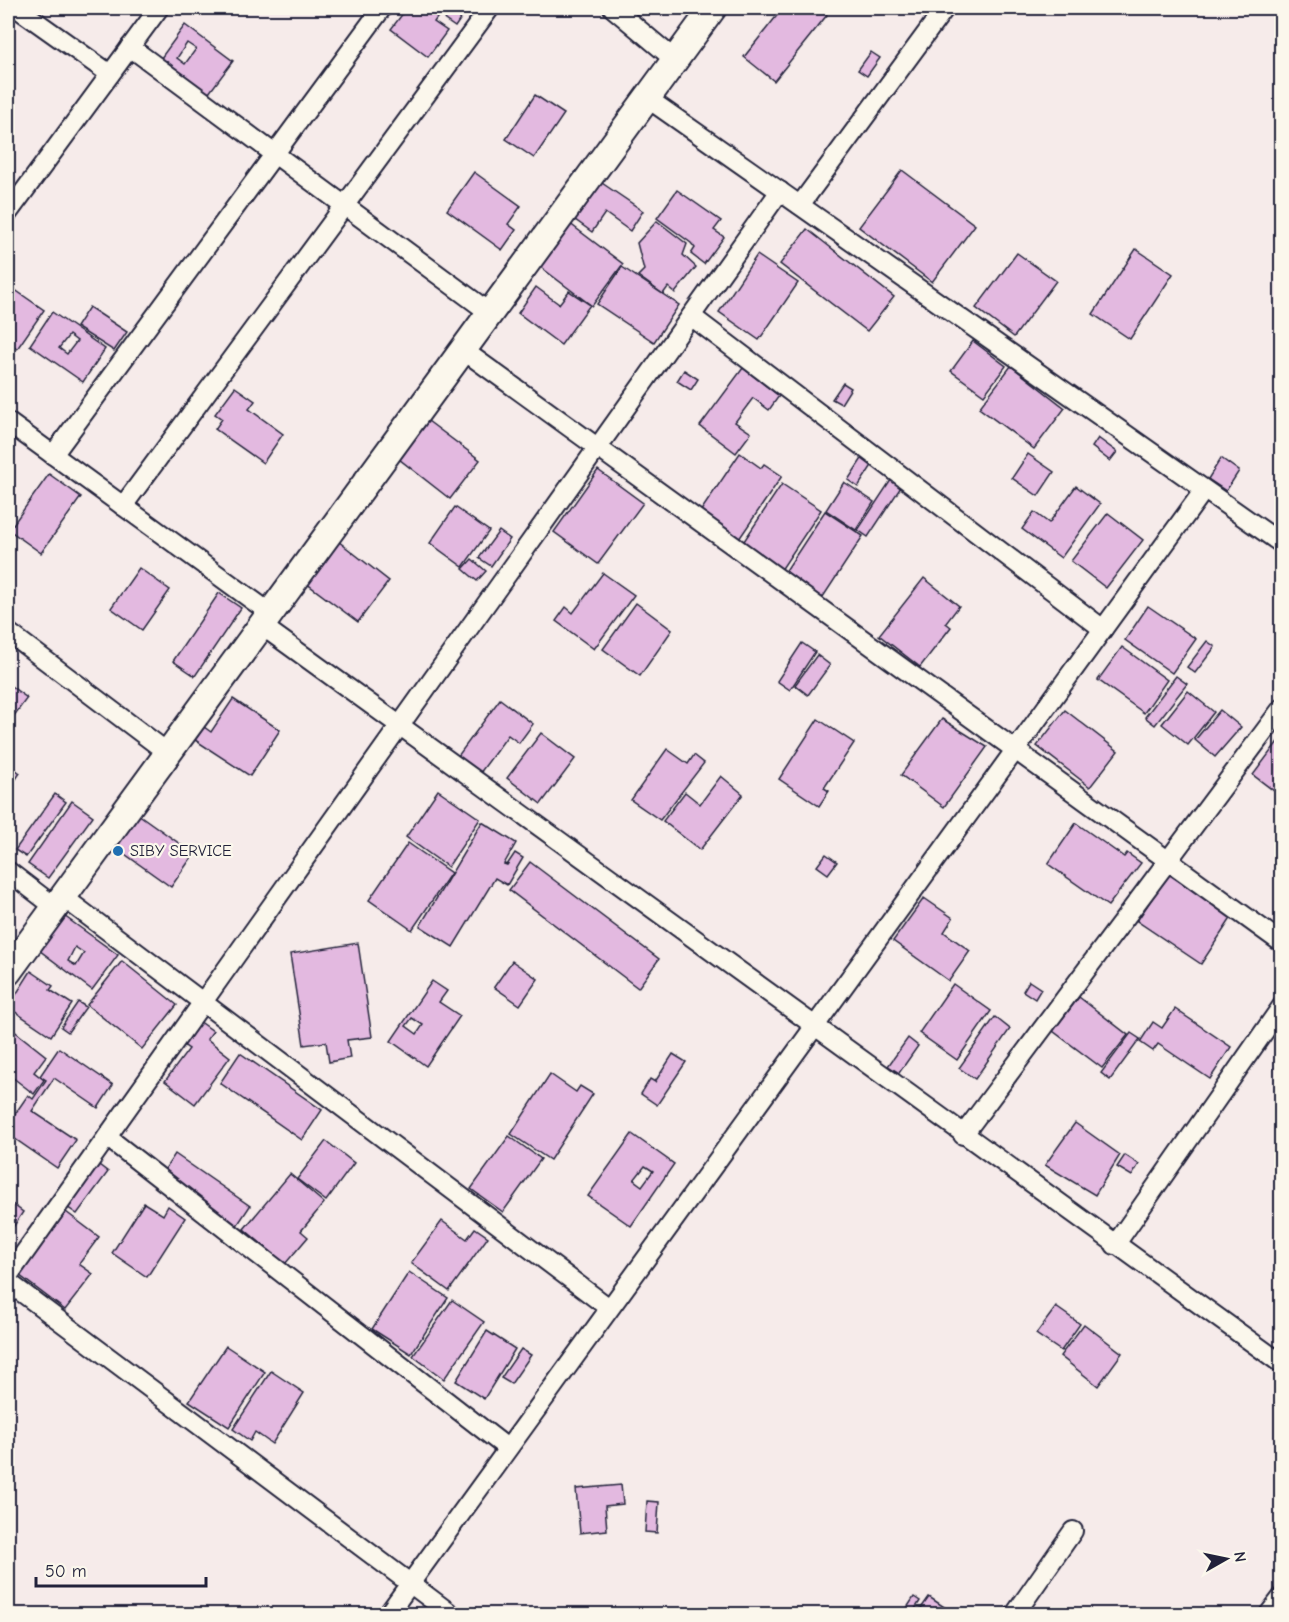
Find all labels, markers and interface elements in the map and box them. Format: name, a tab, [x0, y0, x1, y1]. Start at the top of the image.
place label: SIBY SERVICE	[130, 842, 232, 860]
marker: SIBY SERVICE	[111, 844, 125, 858]
north arrow	[1196, 1529, 1256, 1589]
scale bar	[36, 1550, 206, 1588]
text: N	[1230, 1550, 1250, 1563]
text: 50 m	[45, 1561, 87, 1582]

